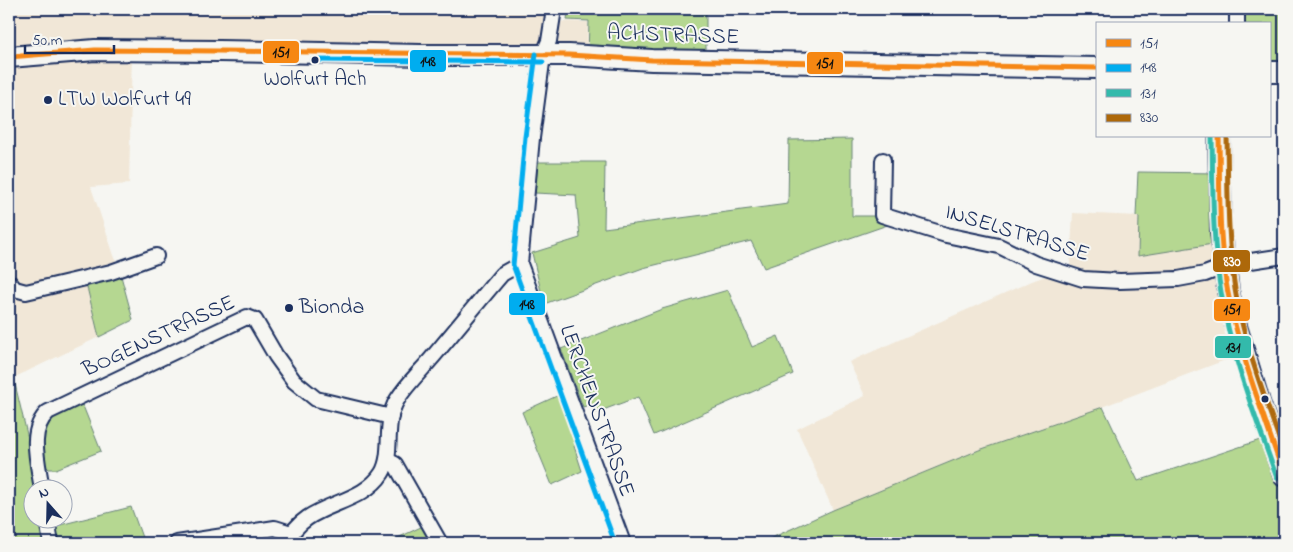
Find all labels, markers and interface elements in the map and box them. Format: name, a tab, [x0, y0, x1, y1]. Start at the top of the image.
street label: ACHSTRASSE	[606, 18, 740, 54]
scale bar	[25, 22, 114, 54]
legend	[1096, 22, 1270, 138]
text: 50 m	[32, 30, 63, 52]
text: 151	[1140, 33, 1158, 55]
line badge: 151	[262, 40, 300, 64]
text: 151	[273, 43, 290, 64]
line badge: 148	[409, 49, 447, 73]
line badge: 151	[806, 51, 844, 75]
text: 148	[420, 52, 436, 73]
text: 151	[817, 54, 834, 75]
marker: Wolfurt Ach	[310, 55, 320, 65]
text: 148	[1140, 57, 1157, 79]
place label: Wolfurt Ach	[264, 65, 366, 95]
text: 131	[1140, 83, 1156, 105]
place label: LTW Wolfurt 49	[58, 84, 191, 116]
marker: LTW Wolfurt 49	[42, 94, 54, 106]
text: 830	[1140, 107, 1159, 129]
street label: INSELSTRASSE	[941, 197, 1093, 271]
line badge: 830	[1212, 249, 1251, 273]
text: 830	[1222, 252, 1241, 273]
street label: BOGENSTRASSE	[76, 288, 241, 387]
place label: Bionda	[298, 292, 364, 324]
line badge: 148	[508, 292, 546, 316]
text: 148	[519, 295, 535, 316]
line badge: 151	[1213, 298, 1251, 322]
text: 151	[1224, 300, 1241, 321]
marker: Bionda	[283, 302, 295, 314]
street label: LERCHENSTRASSE	[550, 321, 642, 501]
line badge: 131	[1214, 335, 1252, 359]
text: 131	[1226, 338, 1241, 359]
unlabelled marker	[1260, 394, 1270, 404]
north arrow	[22, 480, 72, 530]
text: N	[36, 482, 52, 505]

